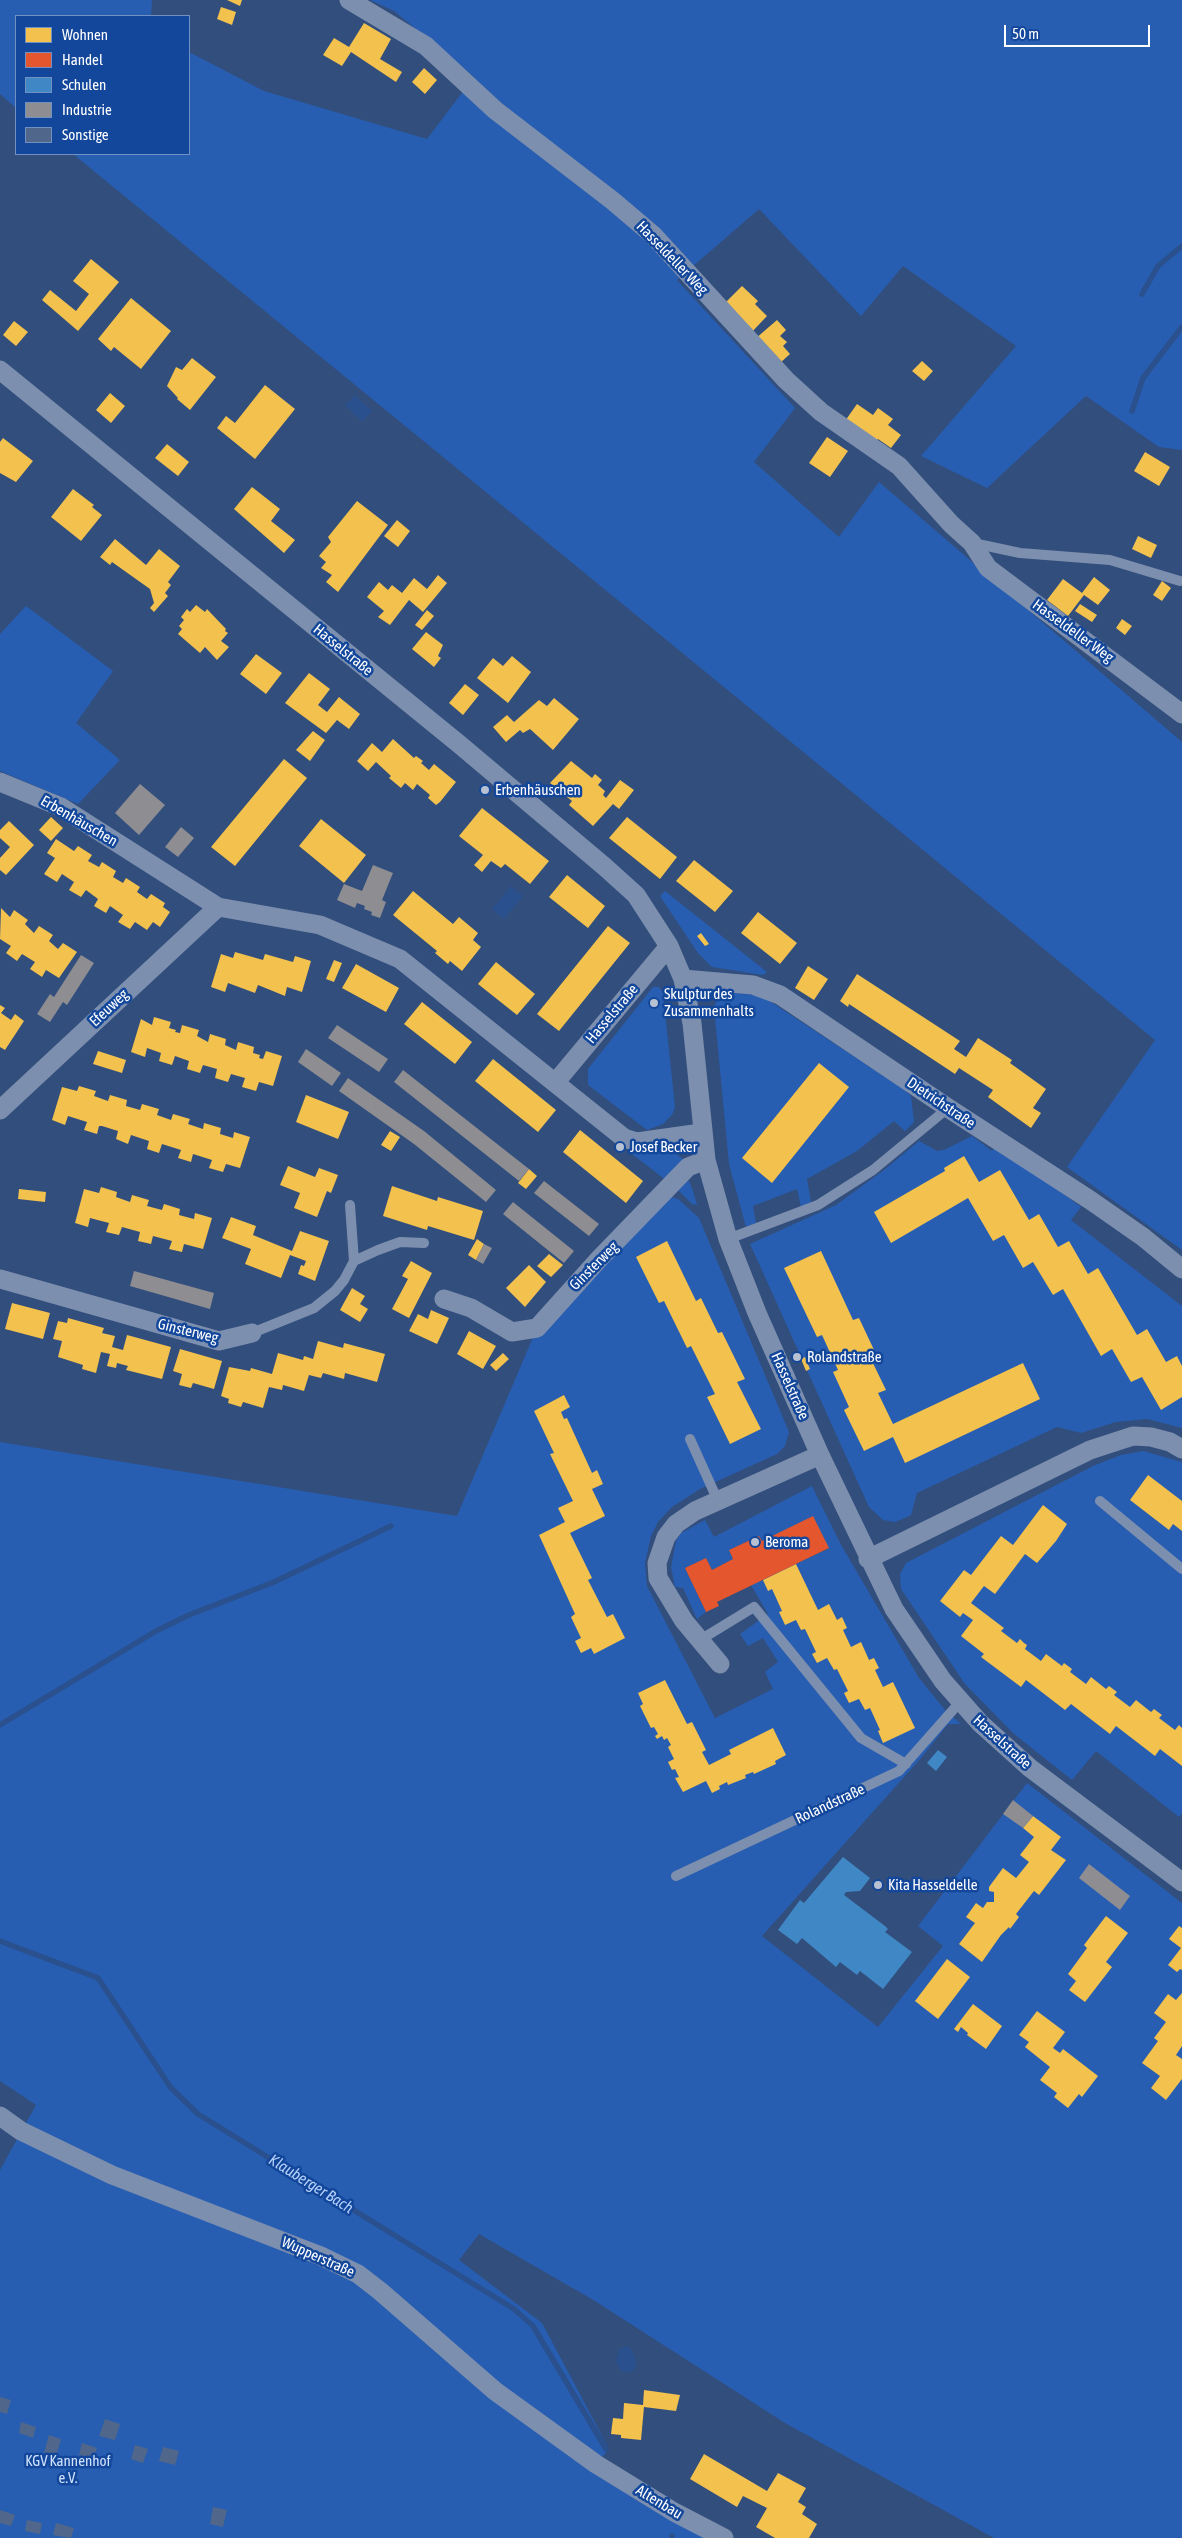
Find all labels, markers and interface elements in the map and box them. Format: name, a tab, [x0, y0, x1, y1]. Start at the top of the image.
legend	[15, 15, 190, 155]
scale bar	[1007, 15, 1153, 47]
text: 50 m	[1012, 25, 1039, 42]
text: Wohnen	[62, 26, 108, 43]
text: Handel	[62, 51, 103, 68]
text: Schulen	[62, 76, 106, 93]
text: Industrie	[62, 101, 112, 118]
text: Sonstige	[62, 126, 109, 143]
street label: Hasseldeller Weg	[632, 217, 712, 299]
street label: Hasseldeller Weg	[1029, 596, 1117, 666]
street label: Hasselstraße	[309, 620, 377, 680]
place label: Erbenhäuschen	[495, 781, 581, 799]
marker: Erbenhäuschen	[479, 784, 491, 796]
street label: Erbenhäuschen	[37, 792, 121, 850]
street label: Hasselstraße	[582, 981, 642, 1047]
place label: Skulptur des Zusammenhalts	[664, 985, 754, 1020]
street label: Efeuweg	[86, 986, 132, 1030]
marker: Skulptur des Zusammenhalts	[648, 997, 660, 1009]
street label: Dietrichstraße	[904, 1074, 978, 1132]
place label: Josef Becker	[630, 1138, 697, 1156]
marker: Josef Becker	[614, 1141, 626, 1153]
street label: Ginsterweg	[566, 1238, 622, 1294]
street label: Ginsterweg	[156, 1315, 220, 1347]
place label: Rolandstraße	[807, 1348, 881, 1366]
street label: Hasselstraße	[767, 1350, 813, 1422]
marker: Rolandstraße	[791, 1351, 803, 1363]
place label: Beroma	[765, 1533, 808, 1551]
marker: Beroma	[749, 1536, 761, 1548]
street label: Hasselstraße	[969, 1711, 1035, 1773]
street label: Rolandstraße	[792, 1780, 868, 1828]
place label: Kita Hasseldelle	[888, 1876, 978, 1894]
marker: Kita Hasseldelle	[872, 1879, 884, 1891]
water label: Klauberger Bach	[265, 2150, 357, 2218]
street label: Wupperstraße	[279, 2233, 357, 2281]
park label: KGV Kannenhof e.V.	[25, 2452, 111, 2487]
street label: Altenbau	[633, 2481, 685, 2523]

